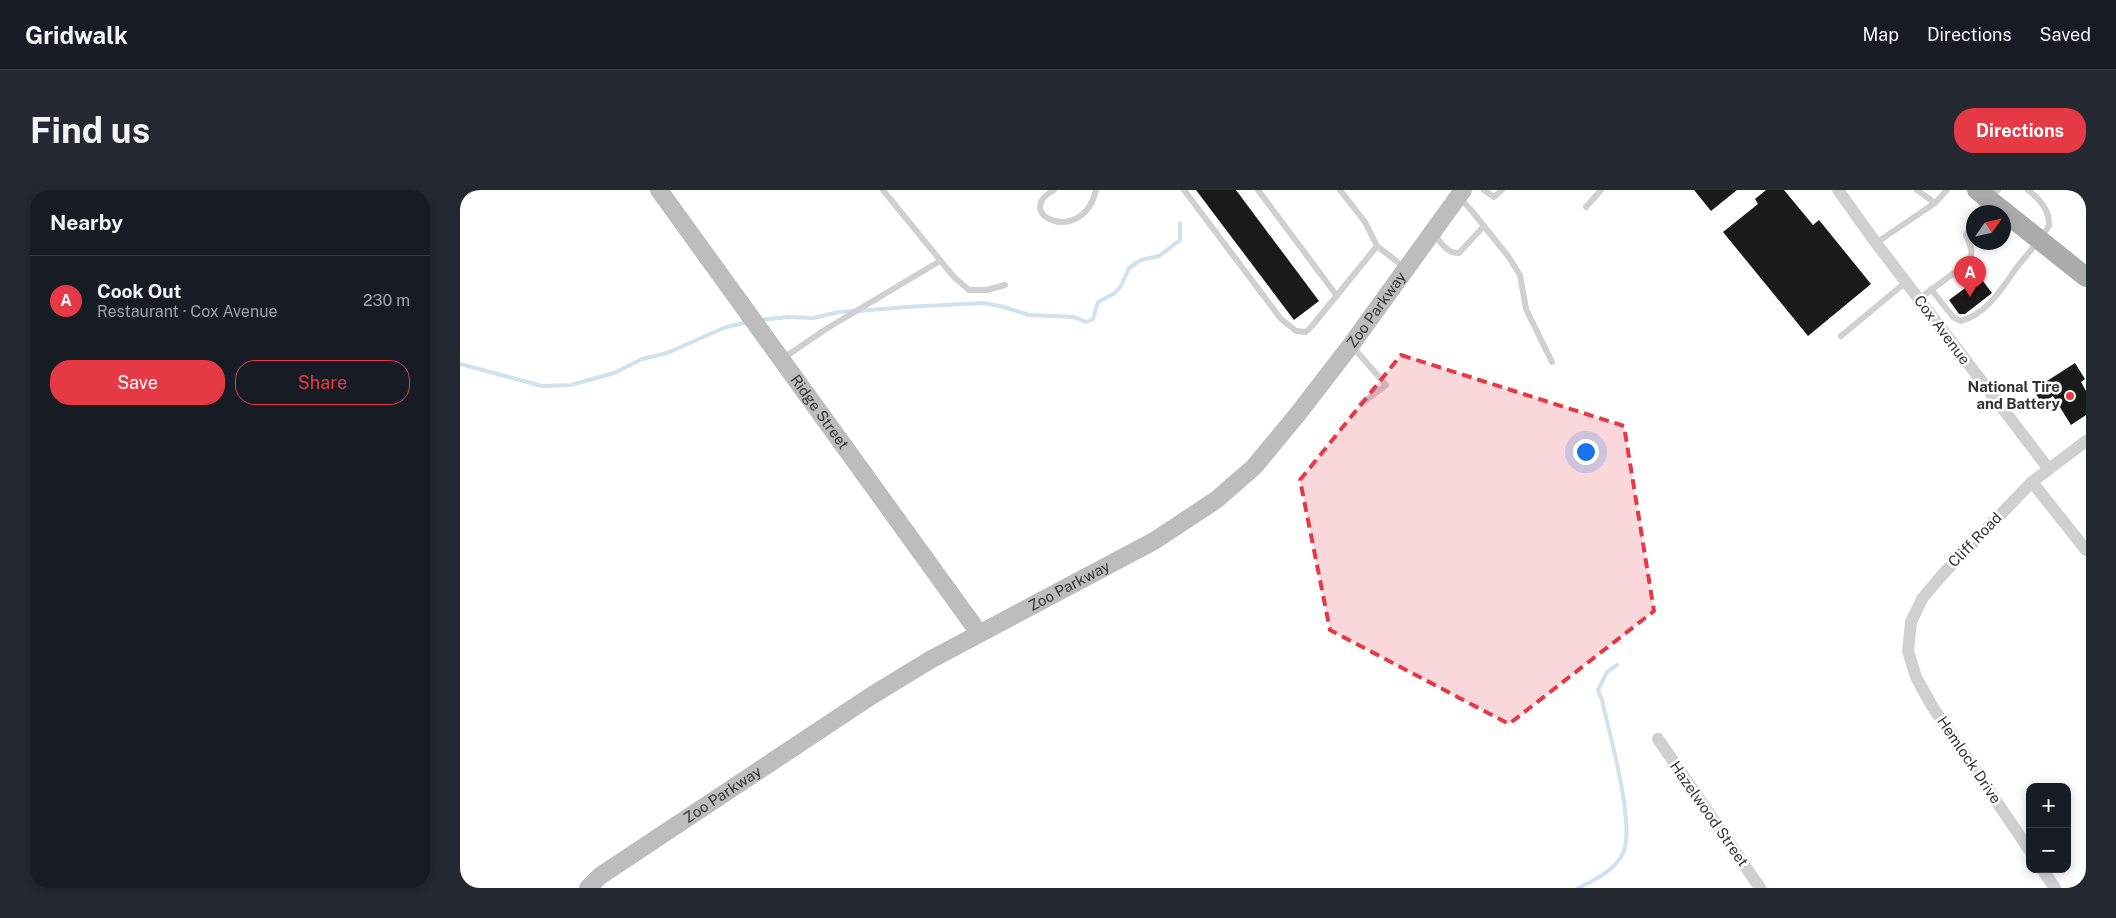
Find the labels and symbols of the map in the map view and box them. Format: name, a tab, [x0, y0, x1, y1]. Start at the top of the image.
north arrow	[1966, 205, 2011, 250]
pin: A	[1954, 256, 1986, 297]
street label: Zoo Parkway	[1343, 268, 1409, 351]
street label: Cox Avenue	[1911, 292, 1974, 368]
street label: Ridge Street	[787, 371, 853, 452]
place label: National Tire and Battery	[1967, 378, 2061, 412]
marker: National Tire and Battery	[2064, 390, 2076, 402]
your location	[1573, 439, 1599, 465]
street label: Cliff Road	[1944, 509, 2005, 570]
street label: Zoo Parkway	[1025, 557, 1113, 614]
street label: Hemlock Drive	[1934, 713, 2005, 807]
street label: Hazelwood Street	[1667, 758, 1752, 870]
street label: Zoo Parkway	[680, 762, 764, 826]

